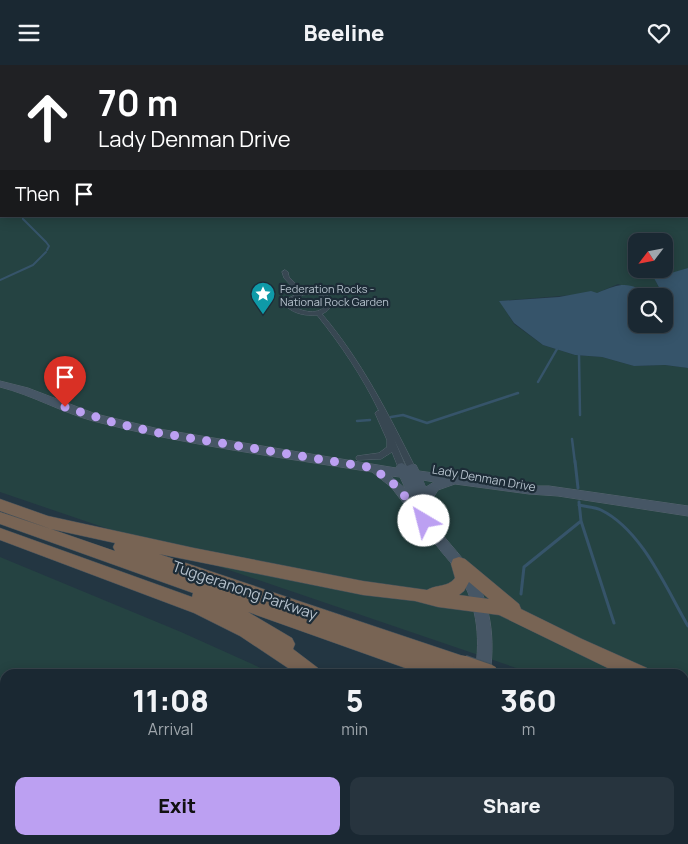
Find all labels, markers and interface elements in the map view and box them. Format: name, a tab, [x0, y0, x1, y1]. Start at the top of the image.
text: Beeline	[304, 18, 384, 48]
icon: menu	[15, 19, 43, 47]
icon: heart	[645, 19, 673, 47]
text: 70 m	[98, 79, 178, 127]
icon: ahead	[15, 85, 80, 150]
text: Lady Denman Drive	[98, 124, 291, 154]
icon: arrive	[70, 180, 98, 208]
text: Then	[15, 181, 60, 207]
north arrow	[628, 233, 672, 277]
map controls	[628, 233, 673, 333]
place icon: Federation Rocks - National Rock Garden	[250, 281, 276, 315]
place label: Federation Rocks - National Rock Garden	[280, 281, 389, 309]
button: search	[628, 288, 673, 333]
pin	[44, 356, 86, 407]
icon: arrive	[51, 363, 79, 391]
street label: Lady Denman Drive	[431, 461, 537, 495]
position arrow	[397, 494, 449, 546]
street label: Tuggeranong Parkway	[170, 555, 321, 625]
text: 11:08	[132, 680, 209, 721]
text: 5	[346, 680, 363, 721]
text: 360	[500, 680, 557, 721]
text: Arrival	[148, 718, 193, 740]
text: min	[341, 718, 368, 740]
text: m	[522, 718, 535, 740]
button: Exit	[15, 777, 340, 835]
button: Share	[350, 777, 674, 835]

